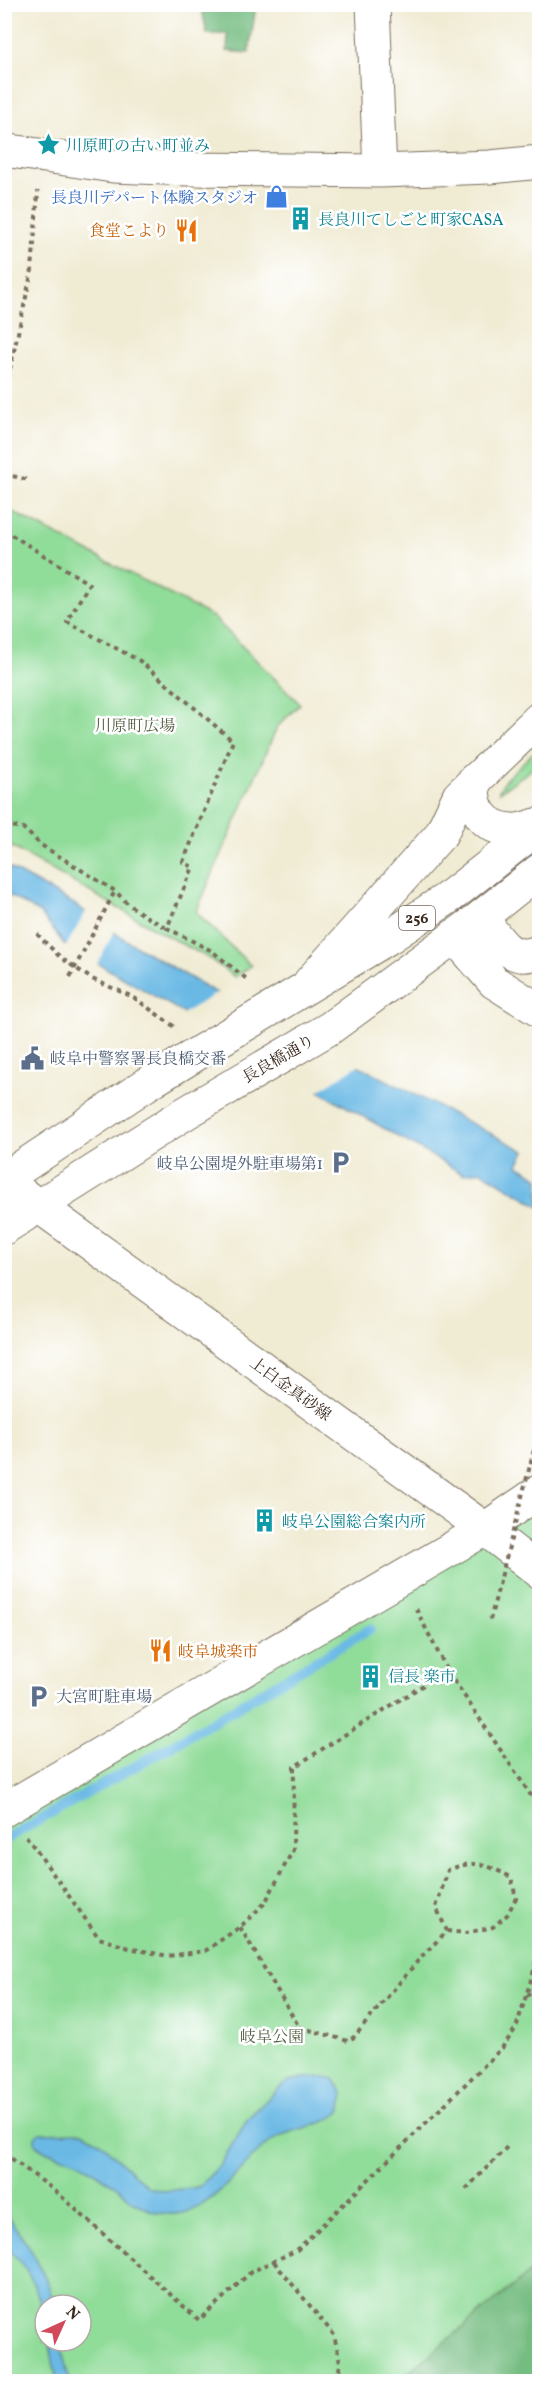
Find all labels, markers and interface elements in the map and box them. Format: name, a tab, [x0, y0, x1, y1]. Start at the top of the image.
place icon: 川原町の古い町並み	[35, 132, 61, 158]
place label: 川原町の古い町並み	[66, 136, 210, 158]
shop icon: 長良川デパート体験スタジオ	[263, 184, 289, 210]
place label: 長良川デパート体験スタジオ	[51, 188, 258, 210]
building icon: 長良川てしごと町家CASA	[287, 206, 313, 232]
place label: 長良川てしごと町家CASA	[318, 210, 504, 232]
restaurant icon: 食堂こより	[174, 217, 200, 243]
place label: 食堂こより	[89, 221, 169, 243]
park label: 川原町広場	[95, 716, 175, 738]
road number: 256	[399, 906, 435, 930]
street label: 長良橋通り	[239, 1030, 319, 1089]
public building icon: 岐阜中警察署長良橋交番	[19, 1045, 45, 1071]
place label: 岐阜中警察署長良橋交番	[50, 1049, 226, 1071]
parking icon: 岐阜公園堤外駐車場第1	[328, 1150, 354, 1176]
place label: 岐阜公園堤外駐車場第1	[157, 1154, 323, 1176]
street label: 上白金真砂線	[245, 1353, 335, 1427]
building icon: 岐阜公園総合案内所	[251, 1508, 277, 1534]
place label: 岐阜公園総合案内所	[282, 1512, 426, 1534]
restaurant icon: 岐阜城楽市	[147, 1638, 173, 1664]
place label: 岐阜城楽市	[178, 1642, 258, 1664]
building icon: 信長 楽市	[357, 1663, 383, 1689]
place label: 信長 楽市	[388, 1667, 455, 1689]
parking icon: 大宮町駐車場	[25, 1683, 51, 1709]
place label: 大宮町駐車場	[56, 1687, 152, 1709]
park label: 岐阜公園	[240, 2027, 304, 2049]
north arrow	[33, 2293, 93, 2353]
text: N	[60, 2302, 84, 2326]

